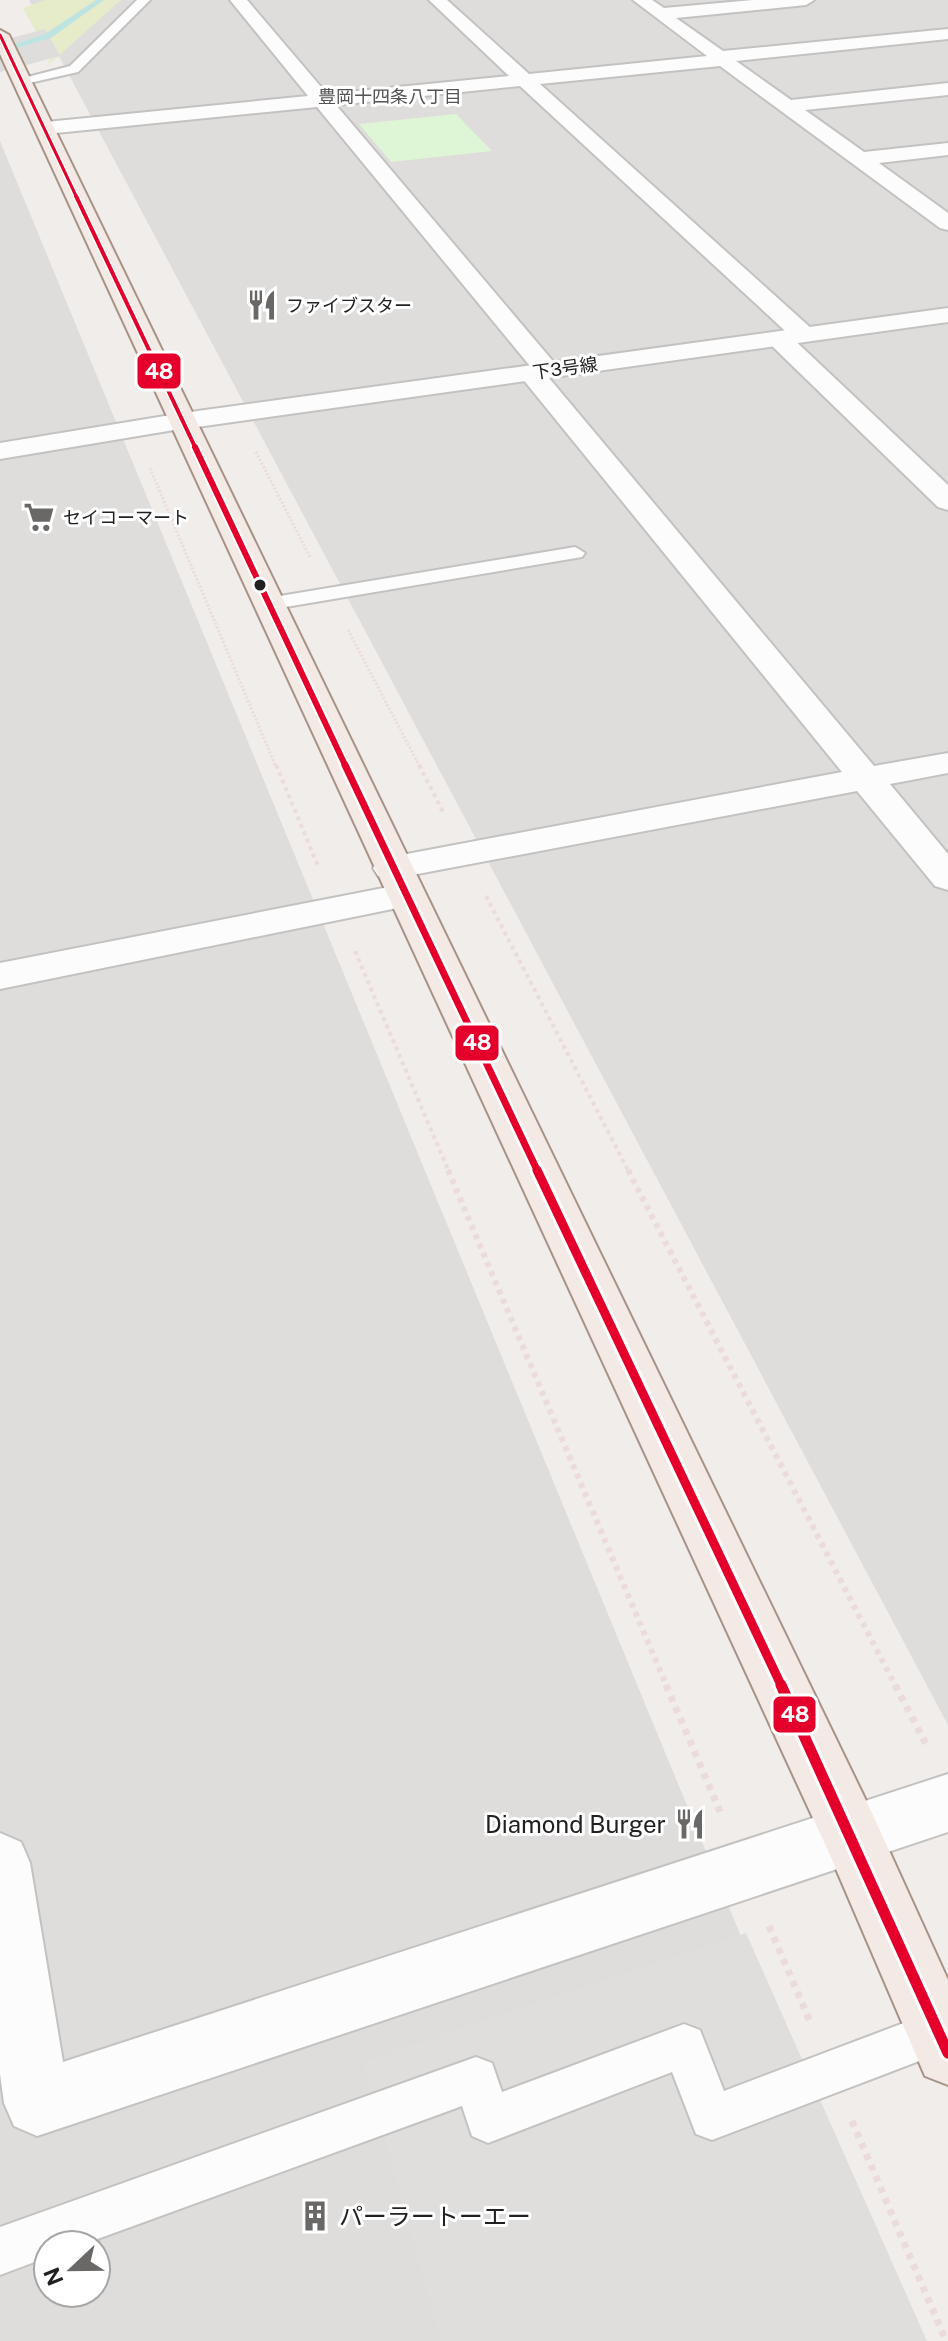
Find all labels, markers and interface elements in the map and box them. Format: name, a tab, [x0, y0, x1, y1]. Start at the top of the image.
district label: 豊岡十四条八丁目	[318, 86, 462, 107]
restaurant icon: ファイブスター	[245, 288, 279, 322]
place label: ファイブスター	[286, 295, 412, 316]
line badge: 48	[136, 352, 182, 390]
street label: 下3号線	[531, 353, 599, 383]
text: 48	[144, 358, 174, 384]
supermarket icon: セイコーマート	[22, 500, 56, 534]
place label: セイコーマート	[63, 507, 189, 528]
unlabelled marker	[252, 577, 268, 593]
line badge: 48	[454, 1024, 500, 1062]
text: 48	[462, 1029, 492, 1055]
line badge: 48	[772, 1695, 817, 1734]
text: 48	[780, 1701, 810, 1727]
restaurant icon: Diamond Burger	[673, 1807, 707, 1841]
place label: Diamond Burger	[485, 1810, 666, 1838]
building icon: パーラートーエー	[298, 2199, 332, 2233]
place label: パーラートーエー	[339, 2202, 531, 2230]
north arrow	[32, 2229, 112, 2309]
text: N	[38, 2264, 69, 2289]

